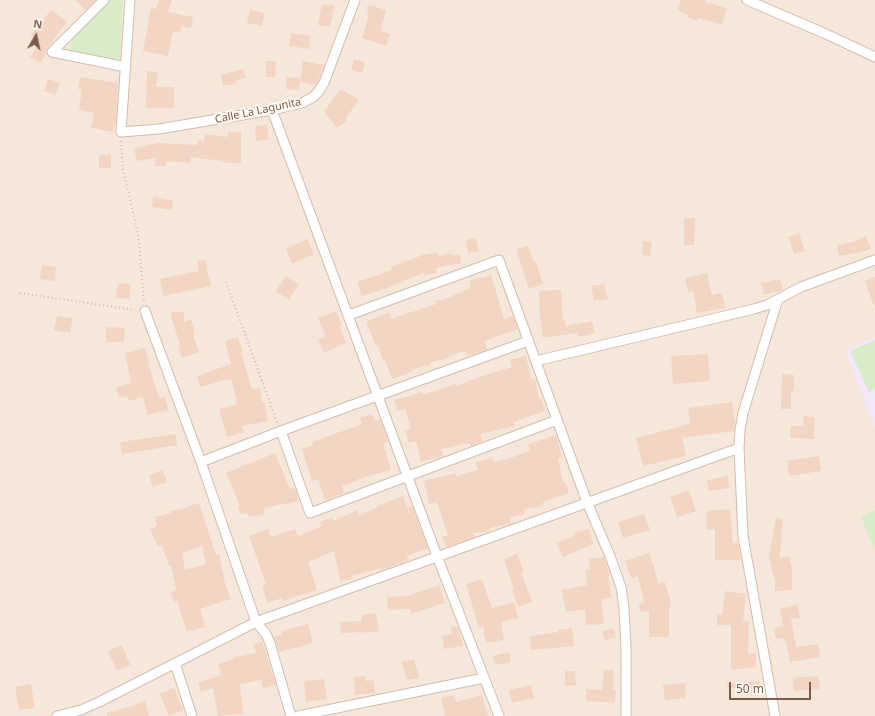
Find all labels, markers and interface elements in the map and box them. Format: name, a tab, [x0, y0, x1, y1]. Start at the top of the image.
north arrow	[16, 16, 56, 56]
text: N	[32, 16, 44, 32]
street label: Calle La Lagunita	[214, 95, 302, 127]
scale bar	[731, 674, 813, 700]
text: 50 m	[736, 680, 764, 697]

